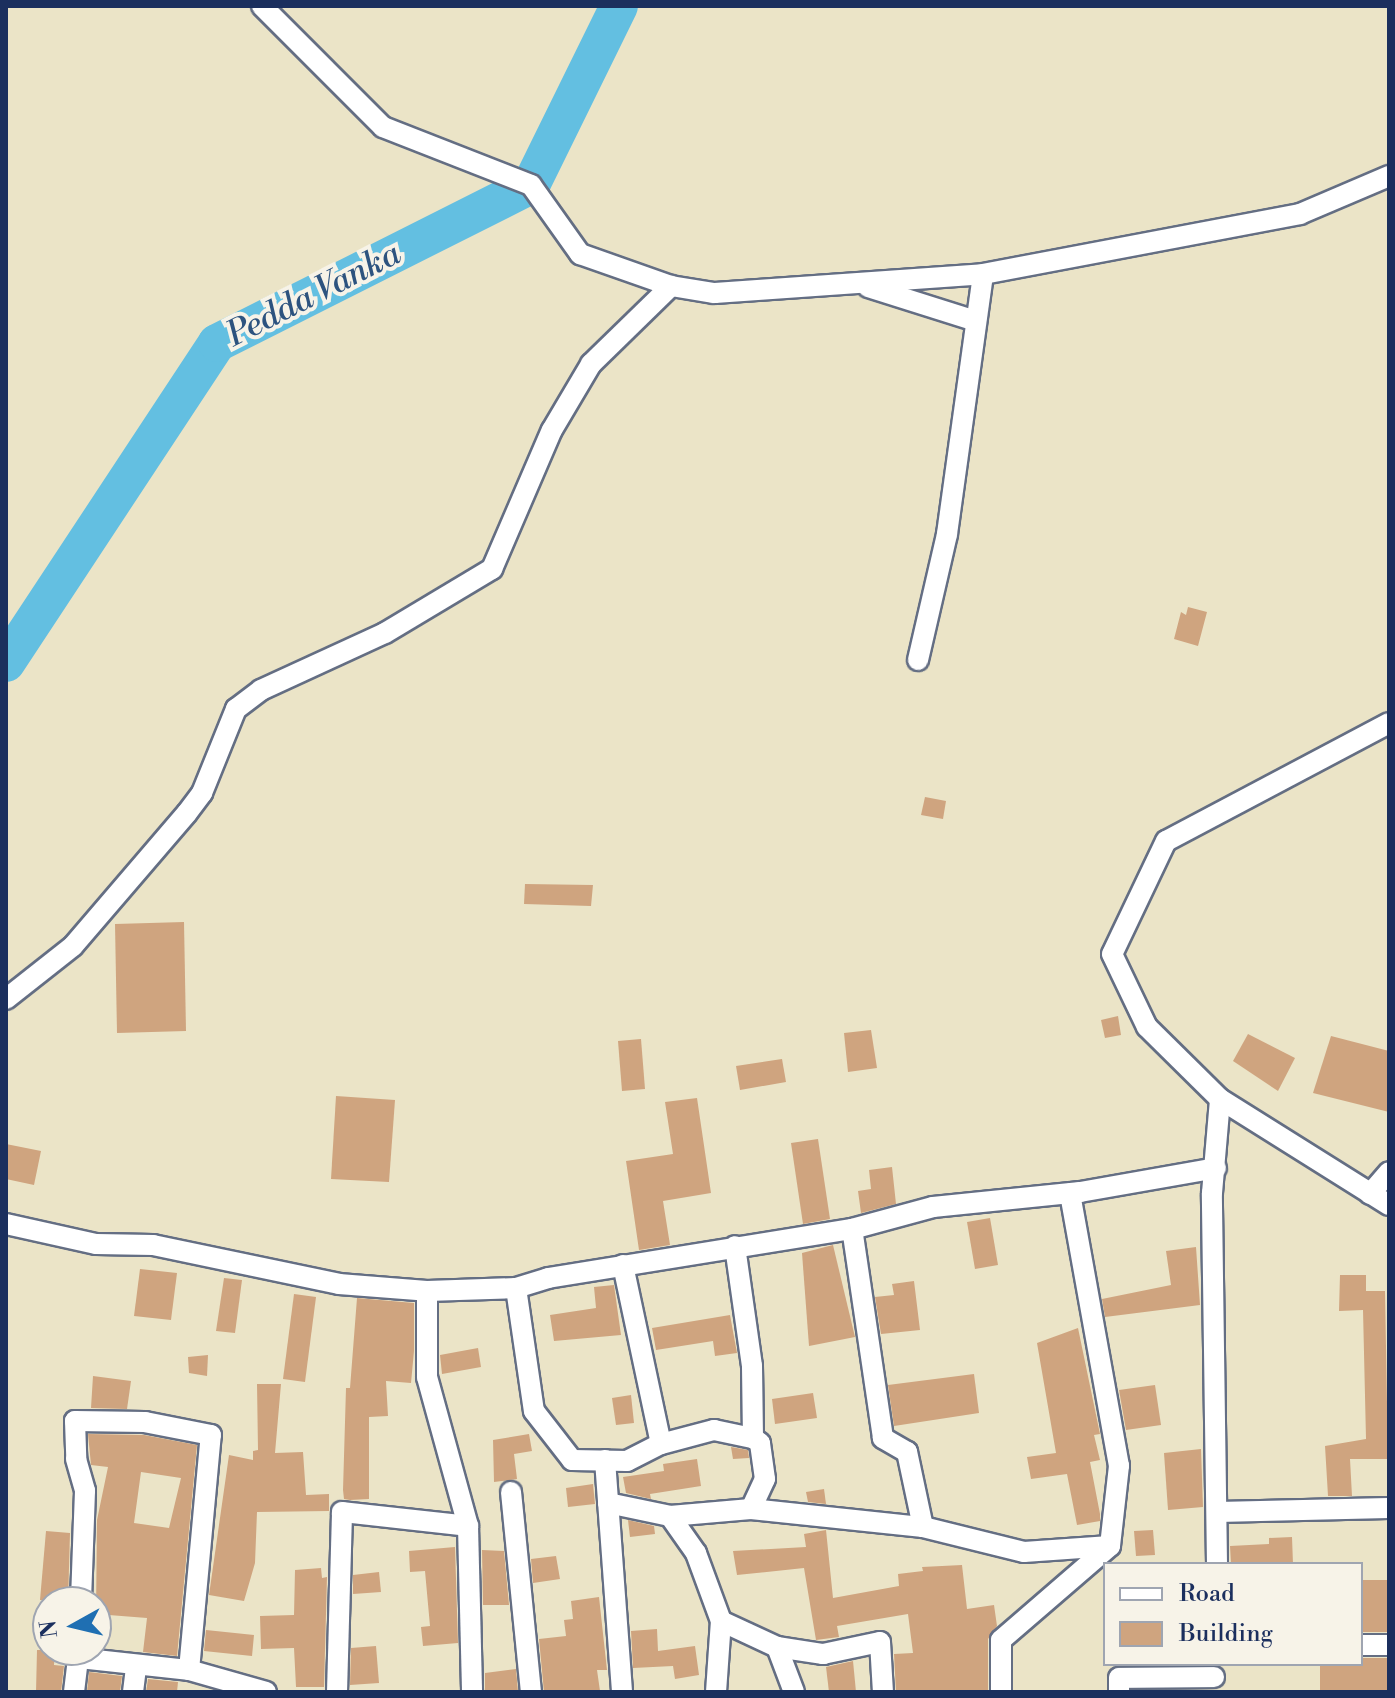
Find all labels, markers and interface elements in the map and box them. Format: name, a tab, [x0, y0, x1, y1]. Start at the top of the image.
water label: Pedda Vanka	[220, 234, 408, 356]
legend	[1103, 1562, 1363, 1666]
text: Road	[1179, 1579, 1235, 1609]
north arrow	[32, 1586, 112, 1666]
text: N	[35, 1619, 64, 1640]
text: Building	[1179, 1619, 1273, 1649]

